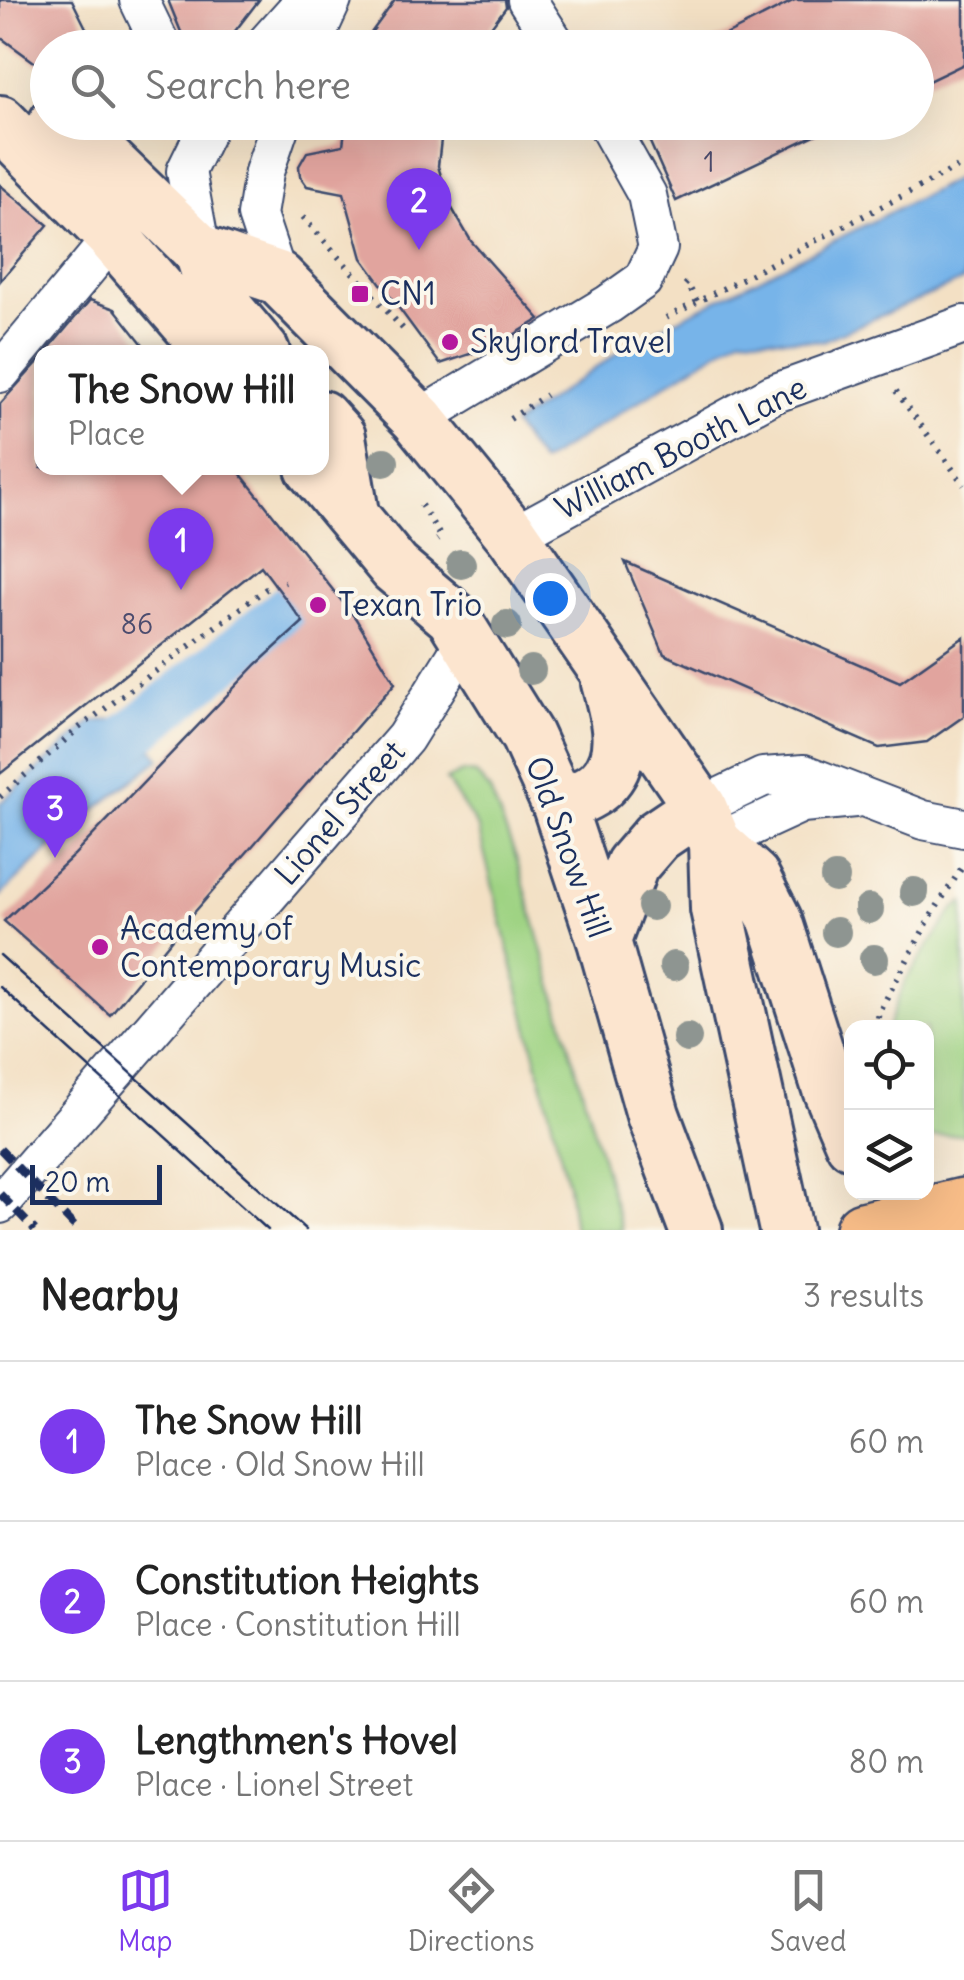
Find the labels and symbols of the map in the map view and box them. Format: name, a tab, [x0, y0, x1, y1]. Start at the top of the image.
house number: 1	[703, 144, 715, 180]
pin: 2	[386, 168, 452, 250]
place label: CN1	[380, 273, 436, 314]
marker: CN1	[349, 283, 371, 305]
place label: Skylord Travel	[470, 321, 672, 362]
marker: Skylord Travel	[439, 331, 461, 353]
street label: William Booth Lane	[548, 367, 813, 529]
pin: 1	[148, 508, 214, 590]
your location	[525, 573, 576, 624]
place label: Texan Trio	[338, 584, 482, 625]
marker: Texan Trio	[307, 594, 329, 616]
house number: 86	[121, 606, 153, 642]
street label: Lionel Street	[266, 732, 414, 893]
street label: Old Snow Hill	[517, 751, 620, 943]
pin: 3	[22, 776, 88, 858]
place label: Academy of Contemporary Music	[120, 908, 421, 986]
marker: Academy of Contemporary Music	[89, 936, 111, 958]
scale bar	[30, 1160, 162, 1204]

